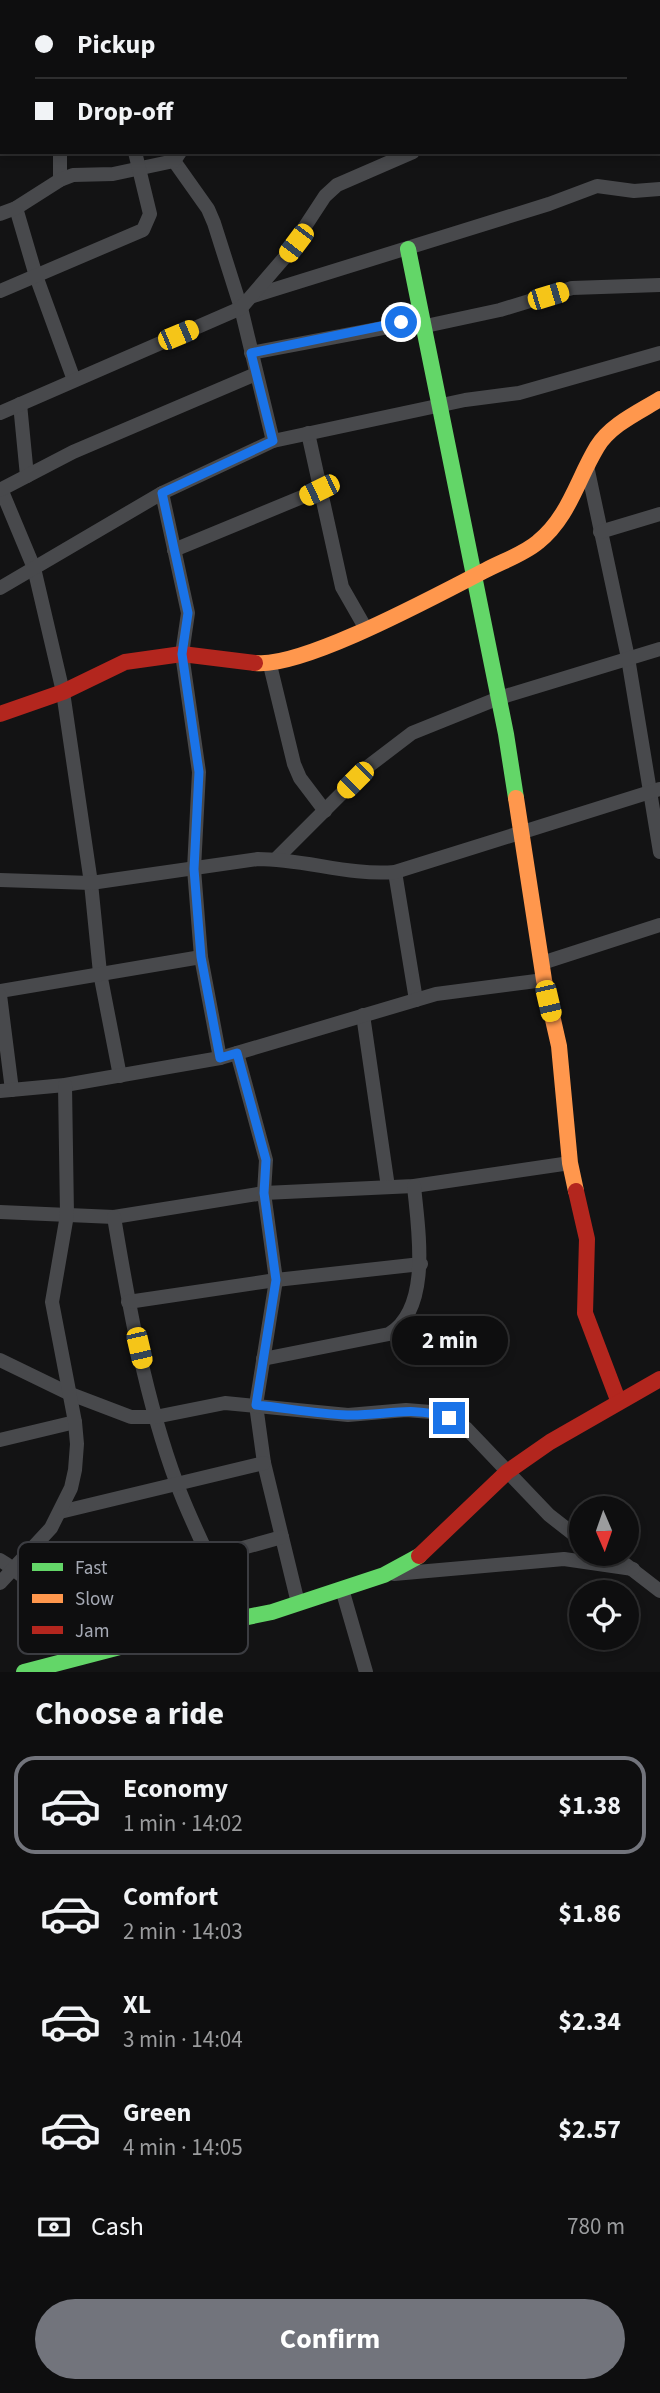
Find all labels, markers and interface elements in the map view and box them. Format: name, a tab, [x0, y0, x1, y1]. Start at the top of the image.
text: Pickup	[77, 26, 155, 63]
text: Drop-off	[77, 93, 173, 130]
car	[275, 220, 318, 266]
car	[525, 280, 572, 312]
route start	[385, 306, 417, 338]
car	[155, 317, 202, 353]
car	[296, 471, 343, 509]
car	[333, 758, 378, 802]
car	[534, 978, 563, 1024]
callout: 2 min	[391, 1316, 507, 1366]
text: 2 min	[422, 1324, 478, 1357]
car	[125, 1325, 154, 1371]
route end	[433, 1402, 465, 1434]
north arrow	[569, 1496, 639, 1566]
map controls	[569, 1496, 639, 1650]
legend	[18, 1542, 248, 1654]
text: Fast	[75, 1555, 108, 1582]
button: locate	[569, 1580, 639, 1650]
text: Slow	[75, 1586, 114, 1613]
text: Jam	[75, 1618, 109, 1645]
text: Choose a ride	[35, 1691, 224, 1737]
text: Economy	[123, 1770, 228, 1807]
icon: car	[39, 1774, 102, 1837]
text: $1.38	[558, 1787, 621, 1824]
text: 1 min · 14:02	[123, 1807, 243, 1840]
text: Comfort	[123, 1878, 218, 1915]
icon: car	[39, 1882, 102, 1945]
text: $1.86	[558, 1895, 621, 1932]
text: 2 min · 14:03	[123, 1915, 243, 1948]
text: XL	[123, 1986, 151, 2023]
icon: car	[39, 1990, 102, 2053]
text: $2.34	[558, 2003, 621, 2040]
text: 3 min · 14:04	[123, 2023, 243, 2056]
text: Green	[123, 2094, 191, 2131]
icon: car	[39, 2098, 102, 2161]
text: $2.57	[558, 2111, 621, 2148]
text: 4 min · 14:05	[123, 2131, 243, 2164]
icon: cash	[35, 2208, 73, 2246]
text: Cash	[91, 2208, 144, 2245]
text: 780 m	[567, 2210, 625, 2243]
button: Confirm	[35, 2299, 625, 2379]

